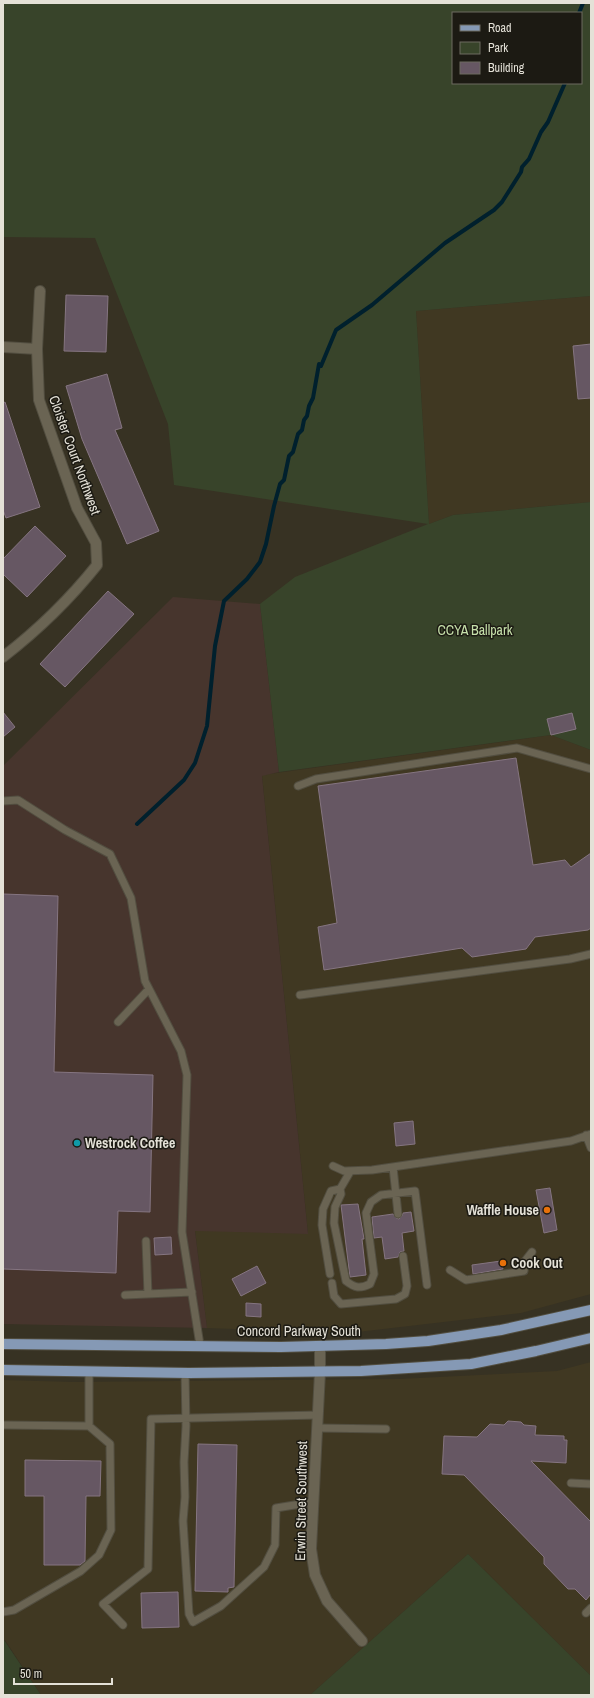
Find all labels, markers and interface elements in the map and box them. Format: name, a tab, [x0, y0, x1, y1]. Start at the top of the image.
legend	[452, 12, 582, 84]
text: Road	[488, 20, 512, 36]
text: Park	[488, 40, 508, 56]
text: Building	[488, 60, 525, 76]
street label: Cloister Court Northwest	[45, 393, 105, 517]
park label: CCYA Ballpark	[437, 621, 513, 639]
place label: Westrock Coffee	[85, 1134, 175, 1152]
marker: Westrock Coffee	[72, 1138, 82, 1148]
place label: Waffle House	[467, 1201, 539, 1219]
marker: Waffle House	[542, 1205, 552, 1215]
place label: Cook Out	[511, 1254, 563, 1272]
marker: Cook Out	[498, 1258, 508, 1268]
street label: Concord Parkway South	[237, 1322, 361, 1340]
street label: Erwin Street Southwest	[291, 1441, 311, 1561]
scale bar	[14, 1660, 112, 1686]
text: 50 m	[20, 1666, 42, 1682]

